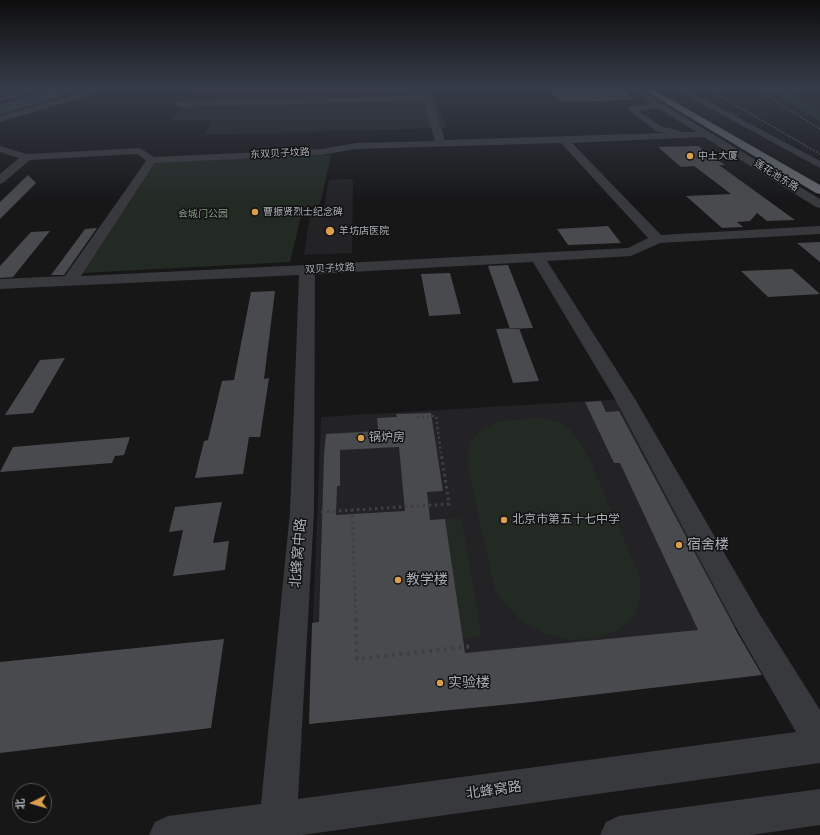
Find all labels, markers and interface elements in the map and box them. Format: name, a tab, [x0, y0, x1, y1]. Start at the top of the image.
street label: 东双贝子坟路	[250, 146, 310, 162]
place label: 中土大厦	[698, 150, 738, 162]
marker: 中土大厦	[685, 151, 695, 161]
street label: 莲花池东路	[752, 158, 800, 194]
place label: 曹振贤烈士纪念碑	[263, 206, 343, 218]
marker: 曹振贤烈士纪念碑	[250, 207, 260, 217]
park label: 会城门公园	[178, 208, 228, 220]
marker: 羊坊店医院	[324, 225, 336, 237]
place label: 羊坊店医院	[339, 225, 389, 237]
street label: 双贝子坟路	[305, 262, 355, 276]
place label: 锅炉房	[369, 431, 405, 445]
marker: 锅炉房	[356, 433, 366, 443]
place label: 北京市第五十七中学	[512, 513, 620, 527]
marker: 北京市第五十七中学	[499, 515, 509, 525]
street label: 北蜂窝中路	[288, 517, 310, 589]
place label: 宿舍楼	[687, 537, 729, 553]
marker: 宿舍楼	[674, 540, 684, 550]
place label: 教学楼	[406, 572, 448, 588]
marker: 教学楼	[393, 575, 403, 585]
place label: 实验楼	[448, 675, 490, 691]
marker: 实验楼	[435, 678, 445, 688]
street label: 北蜂窝路	[465, 779, 523, 803]
north arrow	[12, 783, 52, 823]
text: 北	[14, 798, 27, 810]

